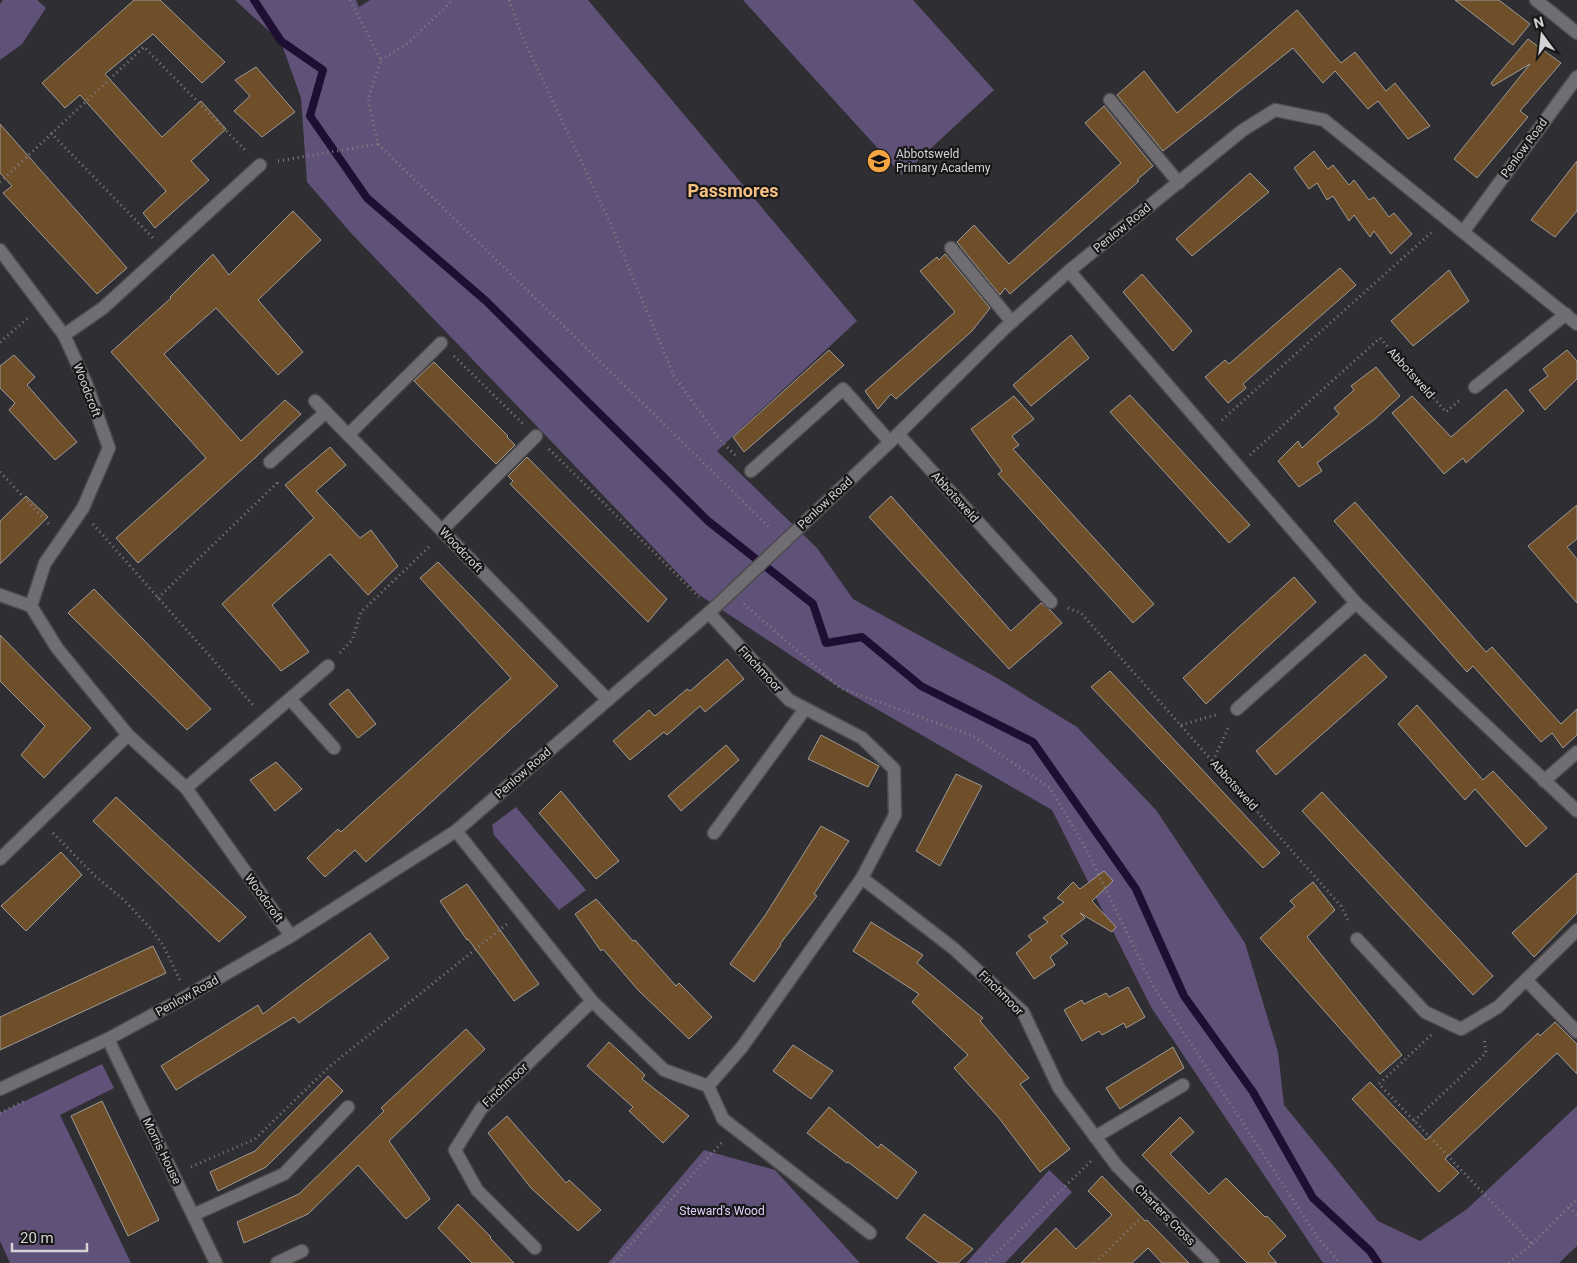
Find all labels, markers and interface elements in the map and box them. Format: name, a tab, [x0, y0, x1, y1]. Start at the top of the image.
north arrow	[1517, 10, 1567, 60]
text: N	[1532, 13, 1545, 31]
street label: Penlow Road	[1498, 116, 1550, 180]
place label: Abbotsweld Primary Academy	[896, 147, 991, 175]
school or university icon: Abbotsweld Primary Academy	[866, 148, 892, 174]
district label: Passmores	[688, 180, 778, 201]
street label: Penlow Road	[1090, 201, 1154, 255]
street label: Abbotsweld	[1385, 345, 1437, 401]
street label: Woodcroft	[70, 361, 104, 419]
street label: Abbotsweld	[929, 469, 981, 525]
street label: Penlow Road	[795, 474, 855, 532]
street label: Woodcroft	[436, 525, 486, 575]
street label: Finchmoor	[735, 643, 785, 695]
street label: Penlow Road	[492, 745, 554, 801]
street label: Abbotsweld	[1208, 757, 1260, 813]
street label: Woodcroft	[242, 871, 286, 925]
street label: Finchmoor	[976, 968, 1026, 1018]
street label: Penlow Road	[153, 973, 221, 1019]
street label: Finchmoor	[480, 1060, 530, 1110]
street label: Morris House	[140, 1116, 184, 1186]
street label: Charters Cross	[1132, 1182, 1198, 1248]
park label: Steward's Wood	[679, 1204, 765, 1218]
scale bar	[12, 1220, 88, 1252]
text: 20 m	[20, 1229, 54, 1247]

